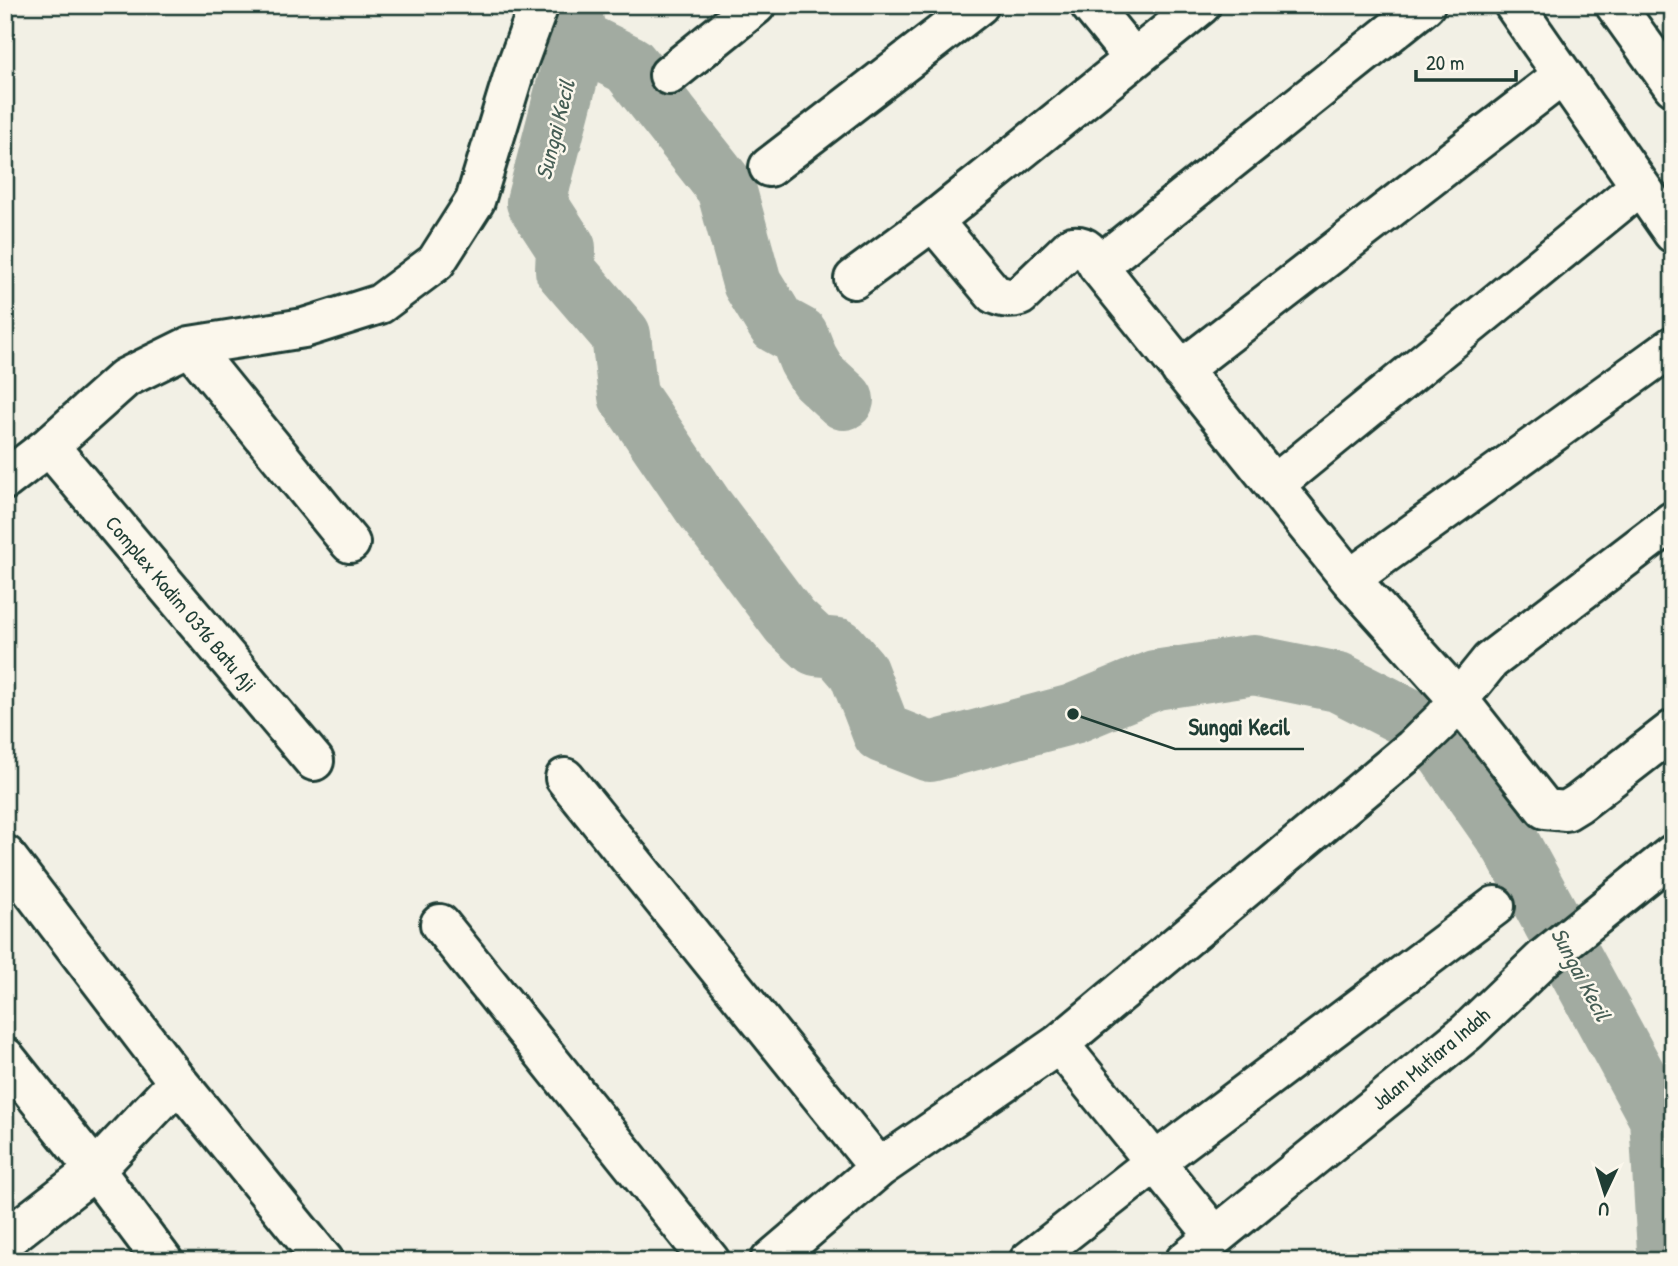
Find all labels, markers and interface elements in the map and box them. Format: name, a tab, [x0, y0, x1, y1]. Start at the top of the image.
scale bar	[1416, 38, 1515, 82]
text: 20 m	[1426, 48, 1464, 77]
water label: Sungai Kecil	[527, 76, 583, 183]
street label: Complex Kodim 0316 Batu Aji	[99, 509, 264, 698]
callout: Sungai Kecil	[1175, 705, 1304, 749]
text: Sungai Kecil	[1188, 711, 1290, 743]
water label: Sungai Kecil	[1543, 922, 1619, 1027]
street label: Jalan Mutiara Indah	[1365, 1000, 1496, 1117]
north arrow	[1570, 1158, 1640, 1228]
text: U	[1597, 1197, 1610, 1223]

